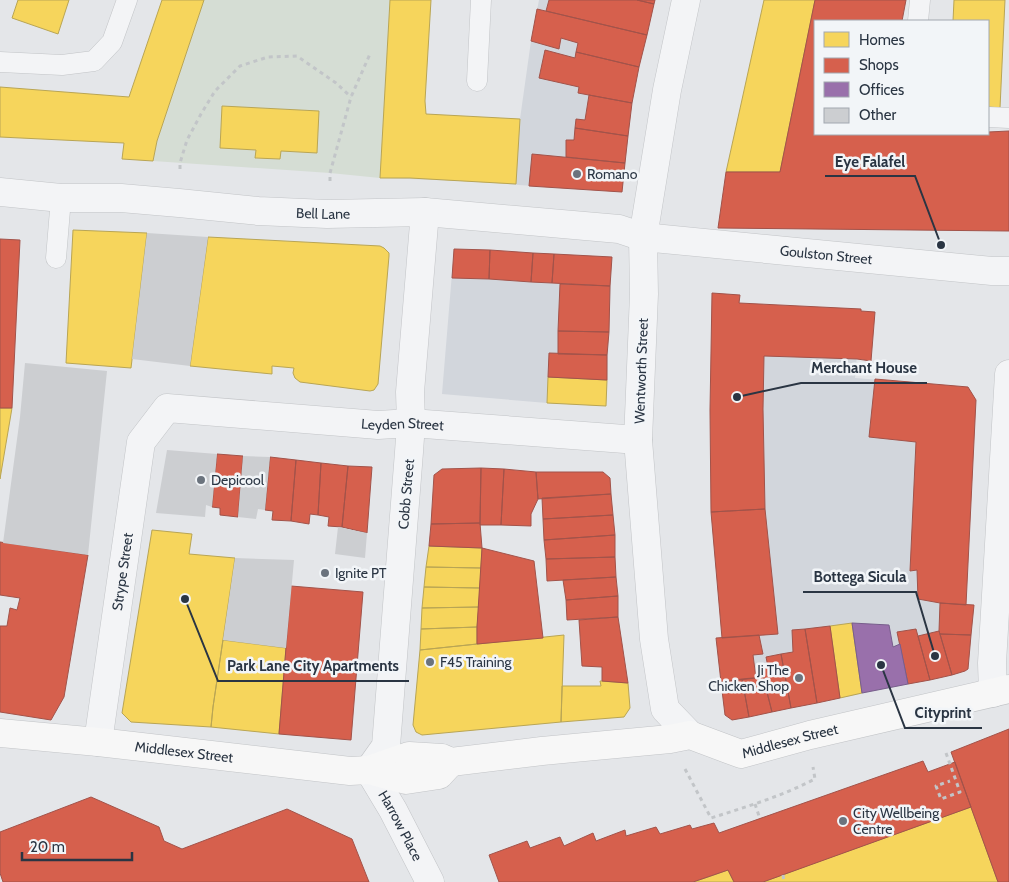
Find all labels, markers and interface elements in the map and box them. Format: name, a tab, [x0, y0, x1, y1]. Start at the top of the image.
legend	[814, 20, 989, 135]
text: Homes	[859, 31, 905, 49]
text: Shops	[859, 56, 899, 74]
text: Offices	[859, 81, 904, 99]
text: Other	[859, 106, 896, 124]
callout: Eye Falafel	[825, 146, 915, 176]
text: Eye Falafel	[835, 153, 905, 171]
place label: Romano	[587, 165, 638, 183]
marker: Romano	[571, 168, 583, 180]
street label: Bell Lane	[296, 204, 350, 223]
street label: Goulston Street	[779, 241, 873, 268]
street label: Wentworth Street	[630, 317, 652, 424]
callout: Merchant House	[801, 353, 927, 383]
text: Merchant House	[811, 359, 917, 377]
street label: Leyden Street	[360, 414, 445, 434]
street label: Cobb Street	[394, 458, 418, 530]
place label: Depicool	[211, 471, 265, 489]
marker: Depicool	[195, 474, 207, 486]
street label: Strype Street	[108, 531, 137, 612]
callout: Bottega Sicula	[803, 562, 916, 592]
place label: Ignite PT	[335, 564, 387, 582]
marker: Ignite PT	[319, 567, 331, 579]
text: Bottega Sicula	[814, 568, 907, 586]
callout: Park Lane City Apartments	[218, 651, 409, 681]
place label: F45 Training	[440, 653, 513, 671]
marker: F45 Training	[424, 656, 436, 668]
text: Park Lane City Apartments	[227, 657, 399, 675]
place label: Ji The Chicken Shop	[708, 661, 789, 695]
marker: Ji The Chicken Shop	[793, 672, 805, 684]
callout: Cityprint	[905, 698, 982, 728]
text: Cityprint	[915, 704, 971, 722]
street label: Middlesex Street	[740, 720, 840, 762]
street label: Middlesex Street	[134, 737, 234, 767]
street label: Harrow Place	[374, 787, 427, 864]
place label: City Wellbeing Centre	[853, 804, 940, 838]
marker: City Wellbeing Centre	[837, 815, 849, 827]
scale bar	[22, 830, 132, 862]
text: 20 m	[30, 838, 65, 856]

